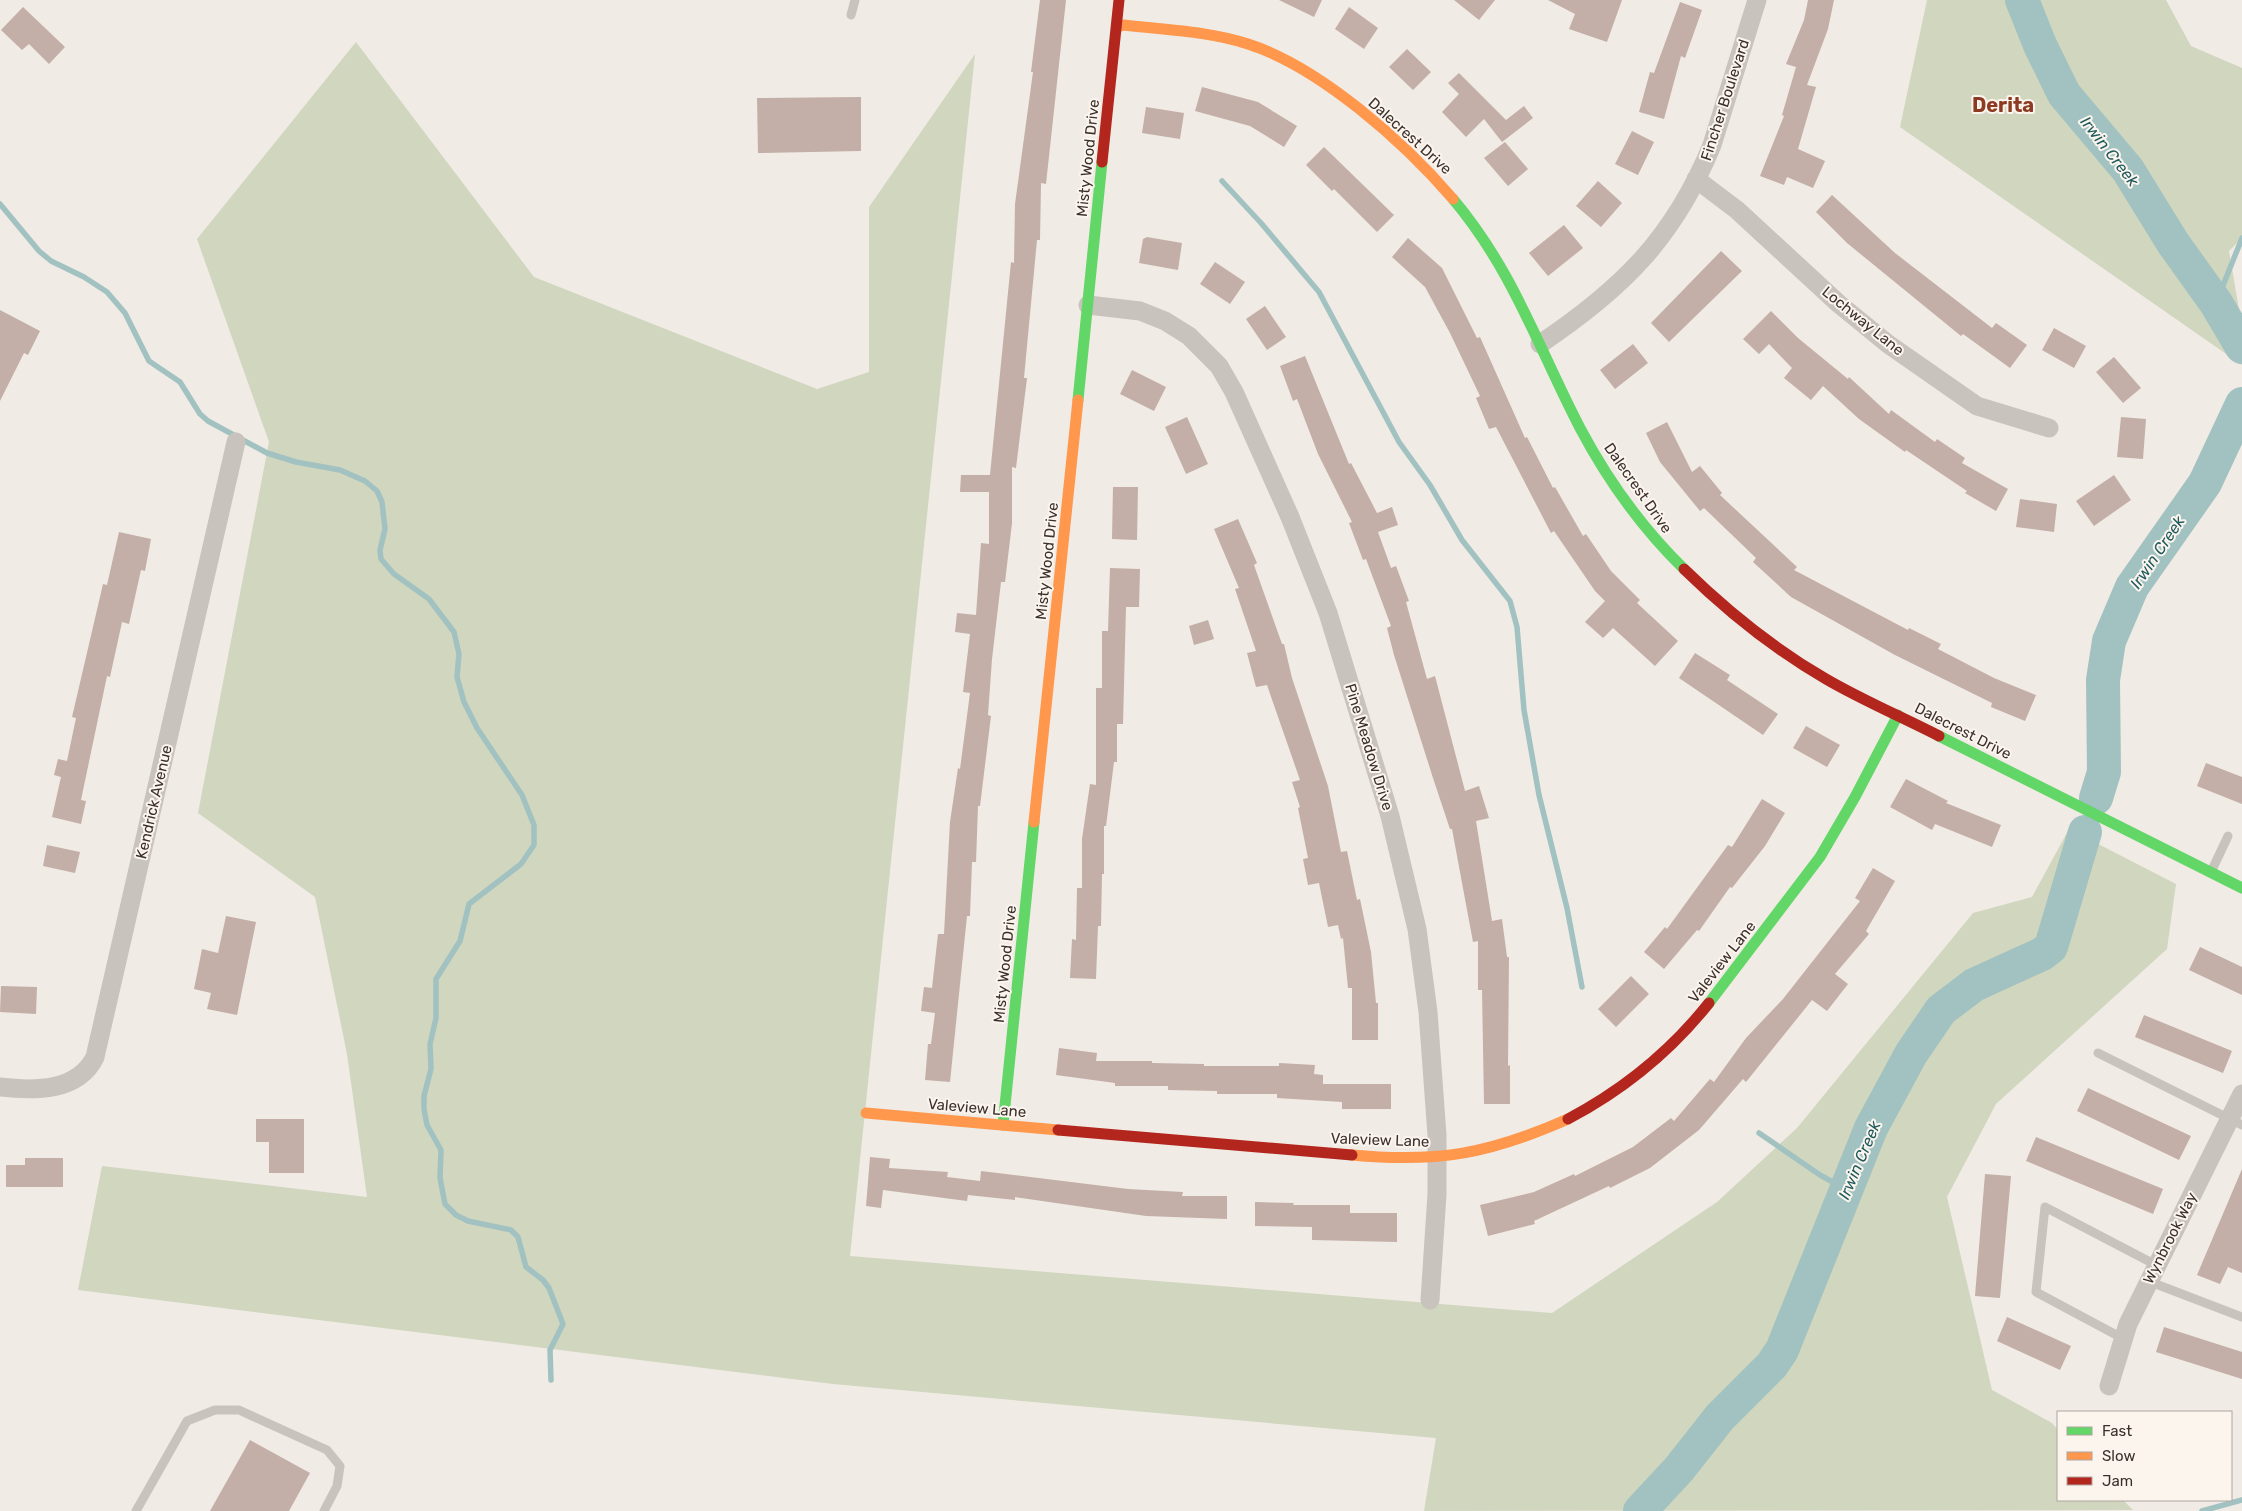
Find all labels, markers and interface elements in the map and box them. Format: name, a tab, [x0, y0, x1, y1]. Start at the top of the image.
street label: Fincher Boulevard	[1697, 37, 1753, 163]
district label: Derita	[1972, 93, 2034, 117]
street label: Dalecrest Drive	[1365, 94, 1455, 178]
street label: Misty Wood Drive	[1073, 98, 1103, 218]
water label: Irwin Creek	[2076, 112, 2143, 191]
street label: Lochway Lane	[1819, 283, 1907, 359]
street label: Dalecrest Drive	[1600, 439, 1676, 537]
street label: Misty Wood Drive	[1032, 501, 1062, 621]
water label: Irwin Creek	[2126, 512, 2189, 592]
street label: Pine Meadow Drive	[1341, 681, 1397, 813]
street label: Dalecrest Drive	[1912, 699, 2014, 763]
street label: Kendrick Avenue	[132, 743, 176, 861]
street label: Misty Wood Drive	[990, 904, 1020, 1024]
street label: Valeview Lane	[1685, 918, 1759, 1006]
street label: Valeview Lane	[927, 1095, 1027, 1121]
water label: Irwin Creek	[1834, 1117, 1885, 1202]
street label: Valeview Lane	[1330, 1129, 1430, 1151]
street label: Wynbrook Way	[2139, 1189, 2201, 1287]
legend	[2057, 1411, 2232, 1501]
text: Fast	[2102, 1422, 2132, 1440]
text: Slow	[2102, 1447, 2135, 1465]
text: Jam	[2102, 1472, 2133, 1490]

